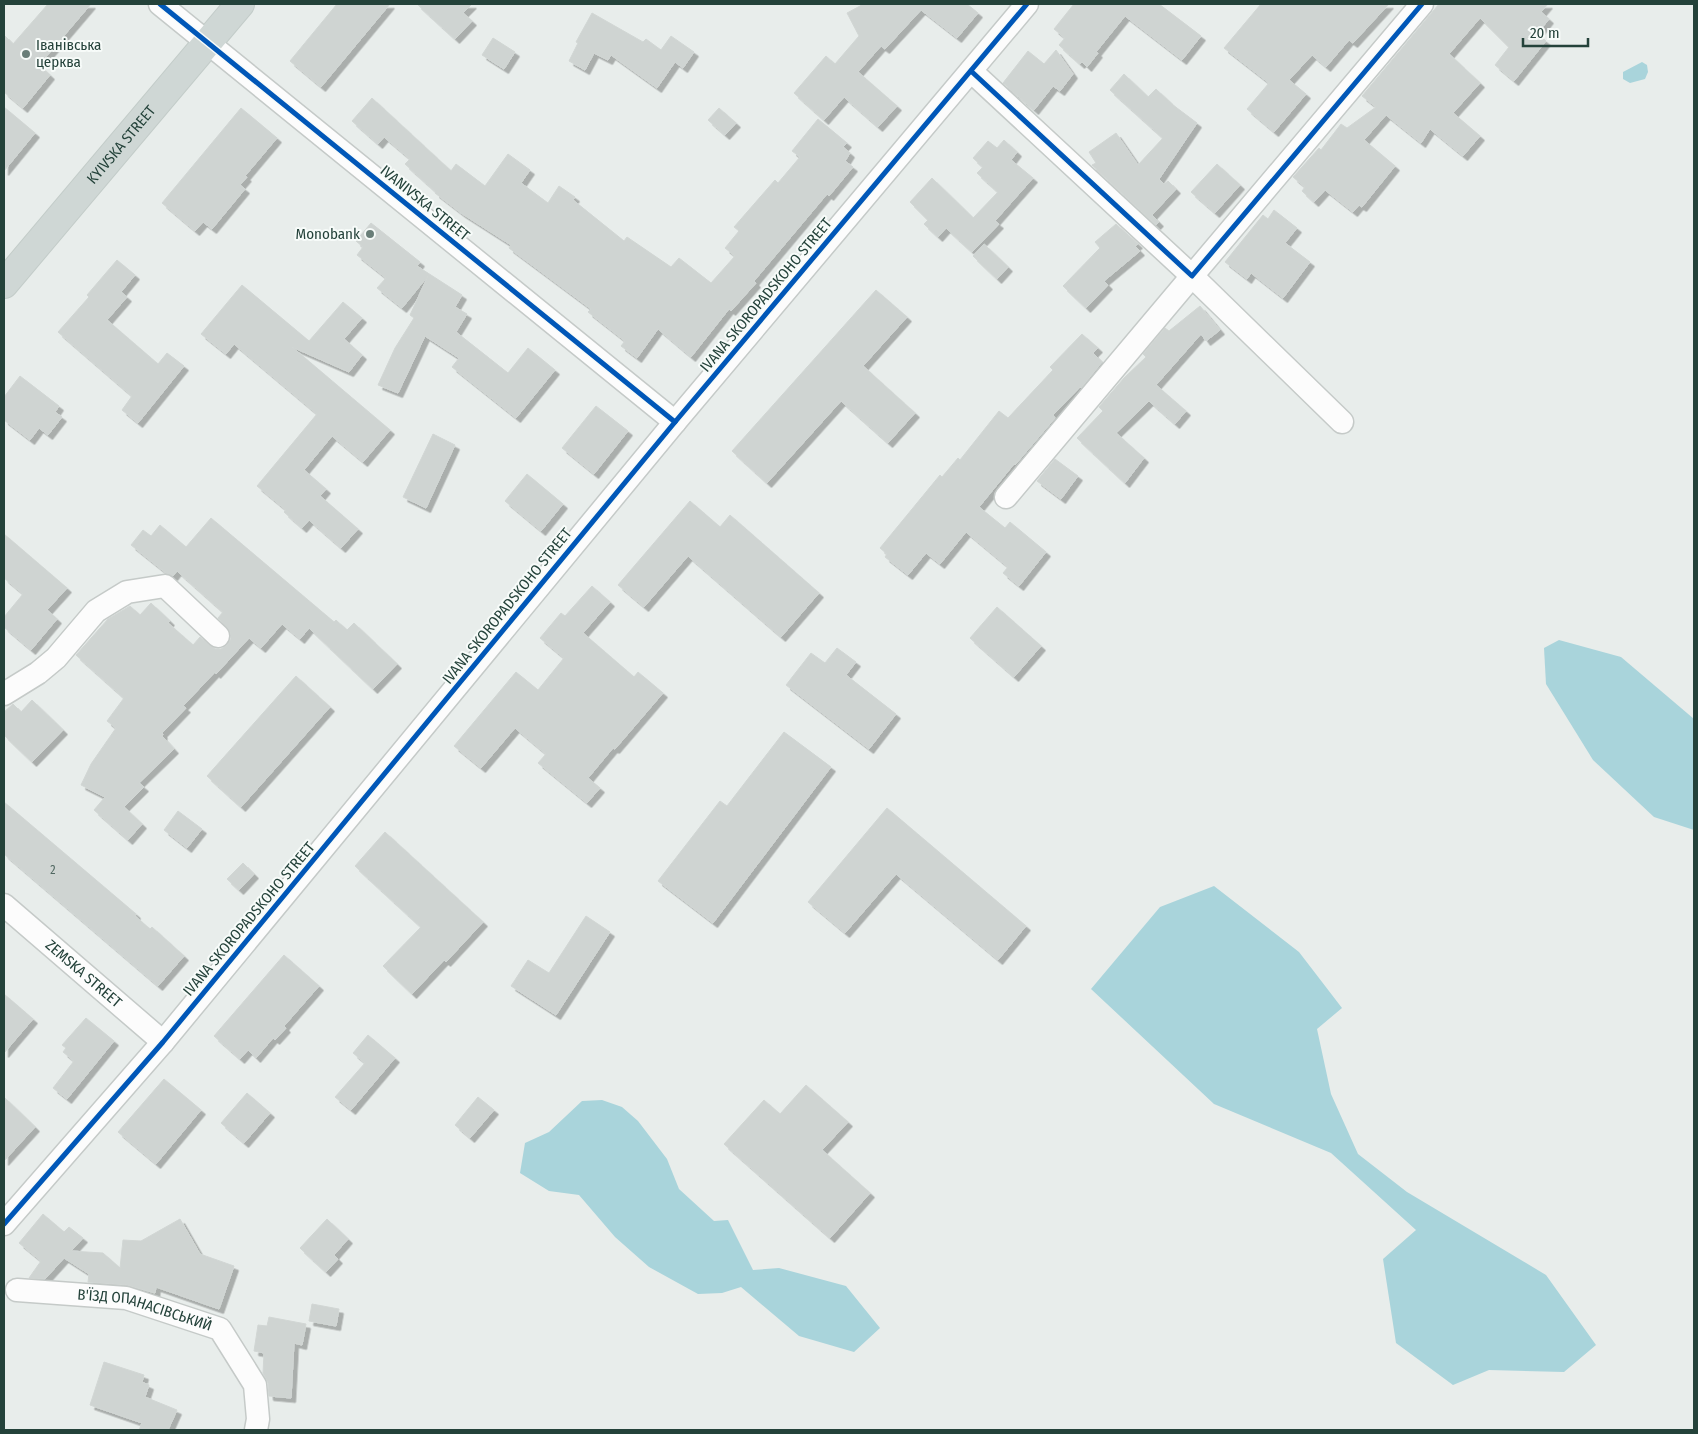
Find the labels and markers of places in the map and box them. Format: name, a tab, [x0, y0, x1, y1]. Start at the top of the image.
place label: Іванівська церква	[36, 36, 101, 71]
marker: Іванівська церква	[20, 48, 32, 60]
place label: Monobank	[296, 225, 360, 243]
marker: Monobank	[364, 228, 376, 240]

